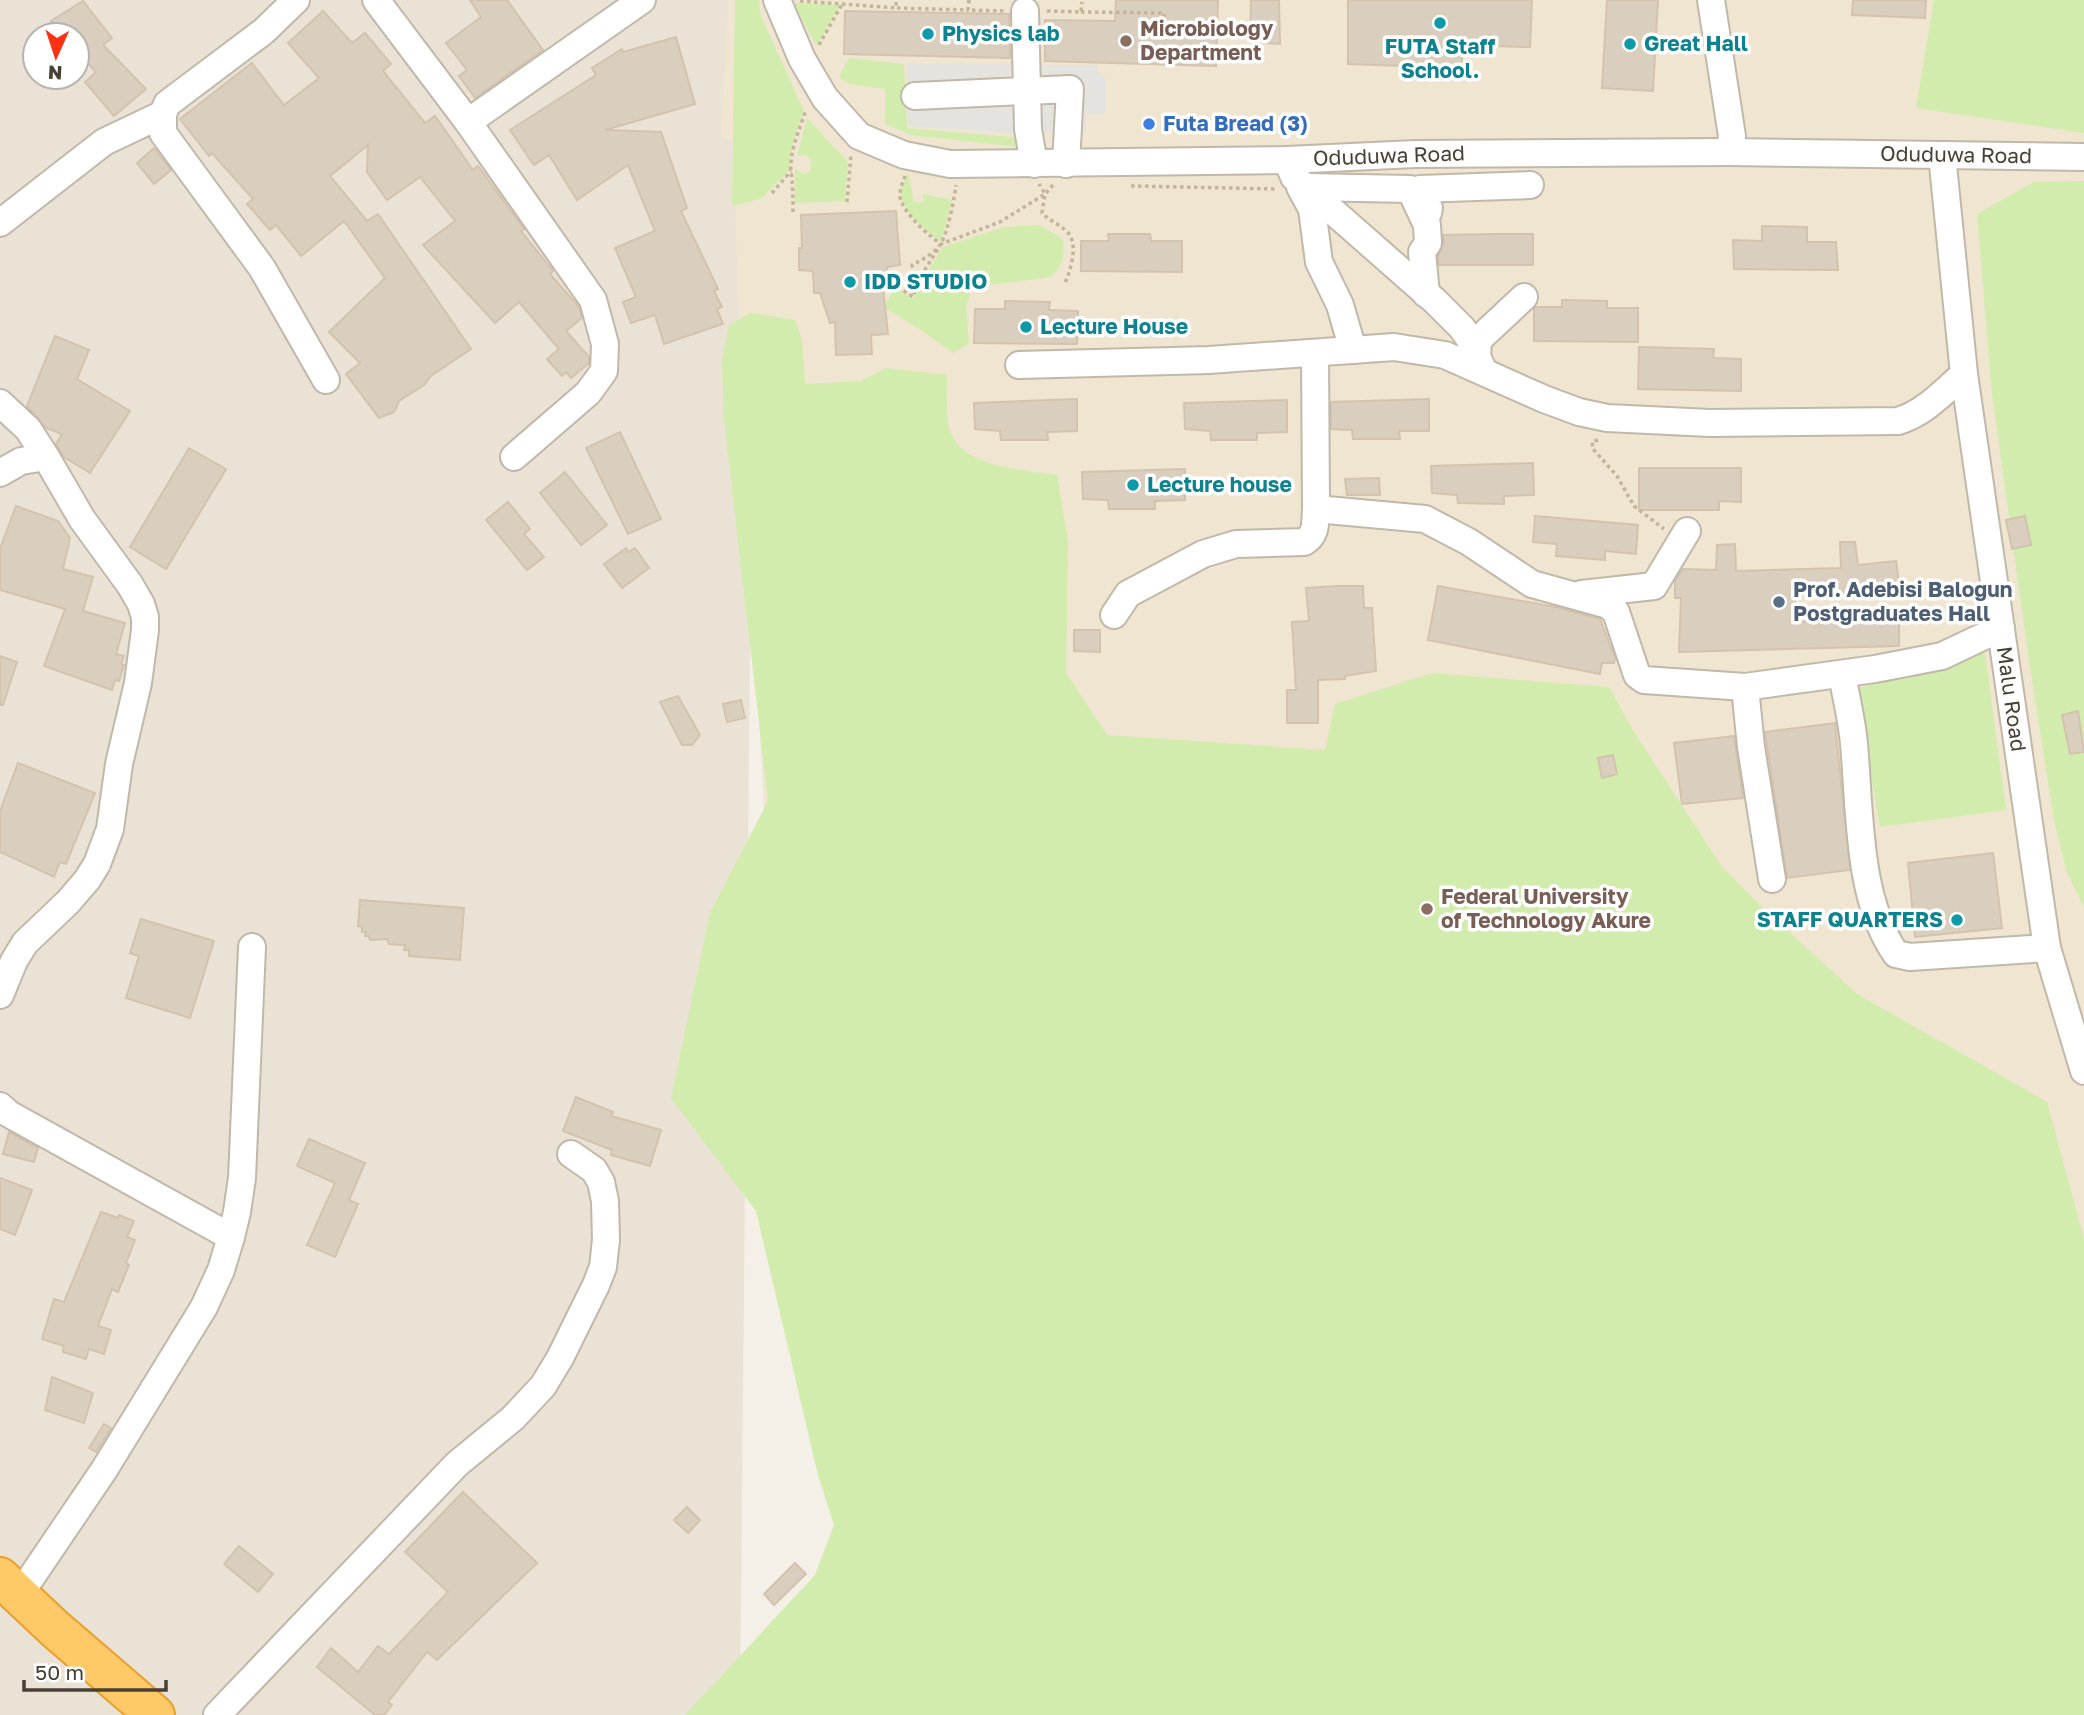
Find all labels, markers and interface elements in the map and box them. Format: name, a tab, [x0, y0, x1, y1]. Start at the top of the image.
place label: Microbiology Department	[1140, 15, 1274, 65]
marker: FUTA Staff School.	[1432, 15, 1448, 31]
place label: Physics lab	[942, 20, 1060, 46]
north arrow	[21, 21, 91, 91]
marker: Physics lab	[920, 26, 936, 42]
place label: Great Hall	[1644, 30, 1748, 56]
marker: Microbiology Department	[1118, 33, 1134, 49]
place label: FUTA Staff School.	[1385, 33, 1496, 83]
marker: Great Hall	[1622, 36, 1638, 52]
text: N	[47, 62, 63, 85]
place label: Futa Bread (3)	[1163, 110, 1308, 136]
marker: Futa Bread (3)	[1141, 116, 1157, 132]
street label: Oduduwa Road	[1313, 139, 1465, 171]
street label: Oduduwa Road	[1880, 140, 2032, 168]
place label: IDD STUDIO	[864, 268, 987, 294]
marker: IDD STUDIO	[842, 274, 858, 290]
place label: Lecture House	[1040, 313, 1188, 339]
marker: Lecture House	[1018, 319, 1034, 335]
place label: Lecture house	[1147, 471, 1292, 497]
marker: Lecture house	[1125, 477, 1141, 493]
place label: Prof. Adebisi Balogun Postgraduates Hall	[1793, 576, 2012, 626]
marker: Prof. Adebisi Balogun Postgraduates Hall	[1771, 594, 1787, 610]
street label: Malu Road	[1992, 645, 2032, 753]
place label: Federal University of Technology Akure	[1441, 883, 1651, 933]
marker: Federal University of Technology Akure	[1419, 901, 1435, 917]
place label: STAFF QUARTERS	[1757, 906, 1943, 932]
marker: STAFF QUARTERS	[1949, 912, 1965, 928]
scale bar	[24, 1648, 166, 1692]
text: 50 m	[35, 1659, 84, 1685]

